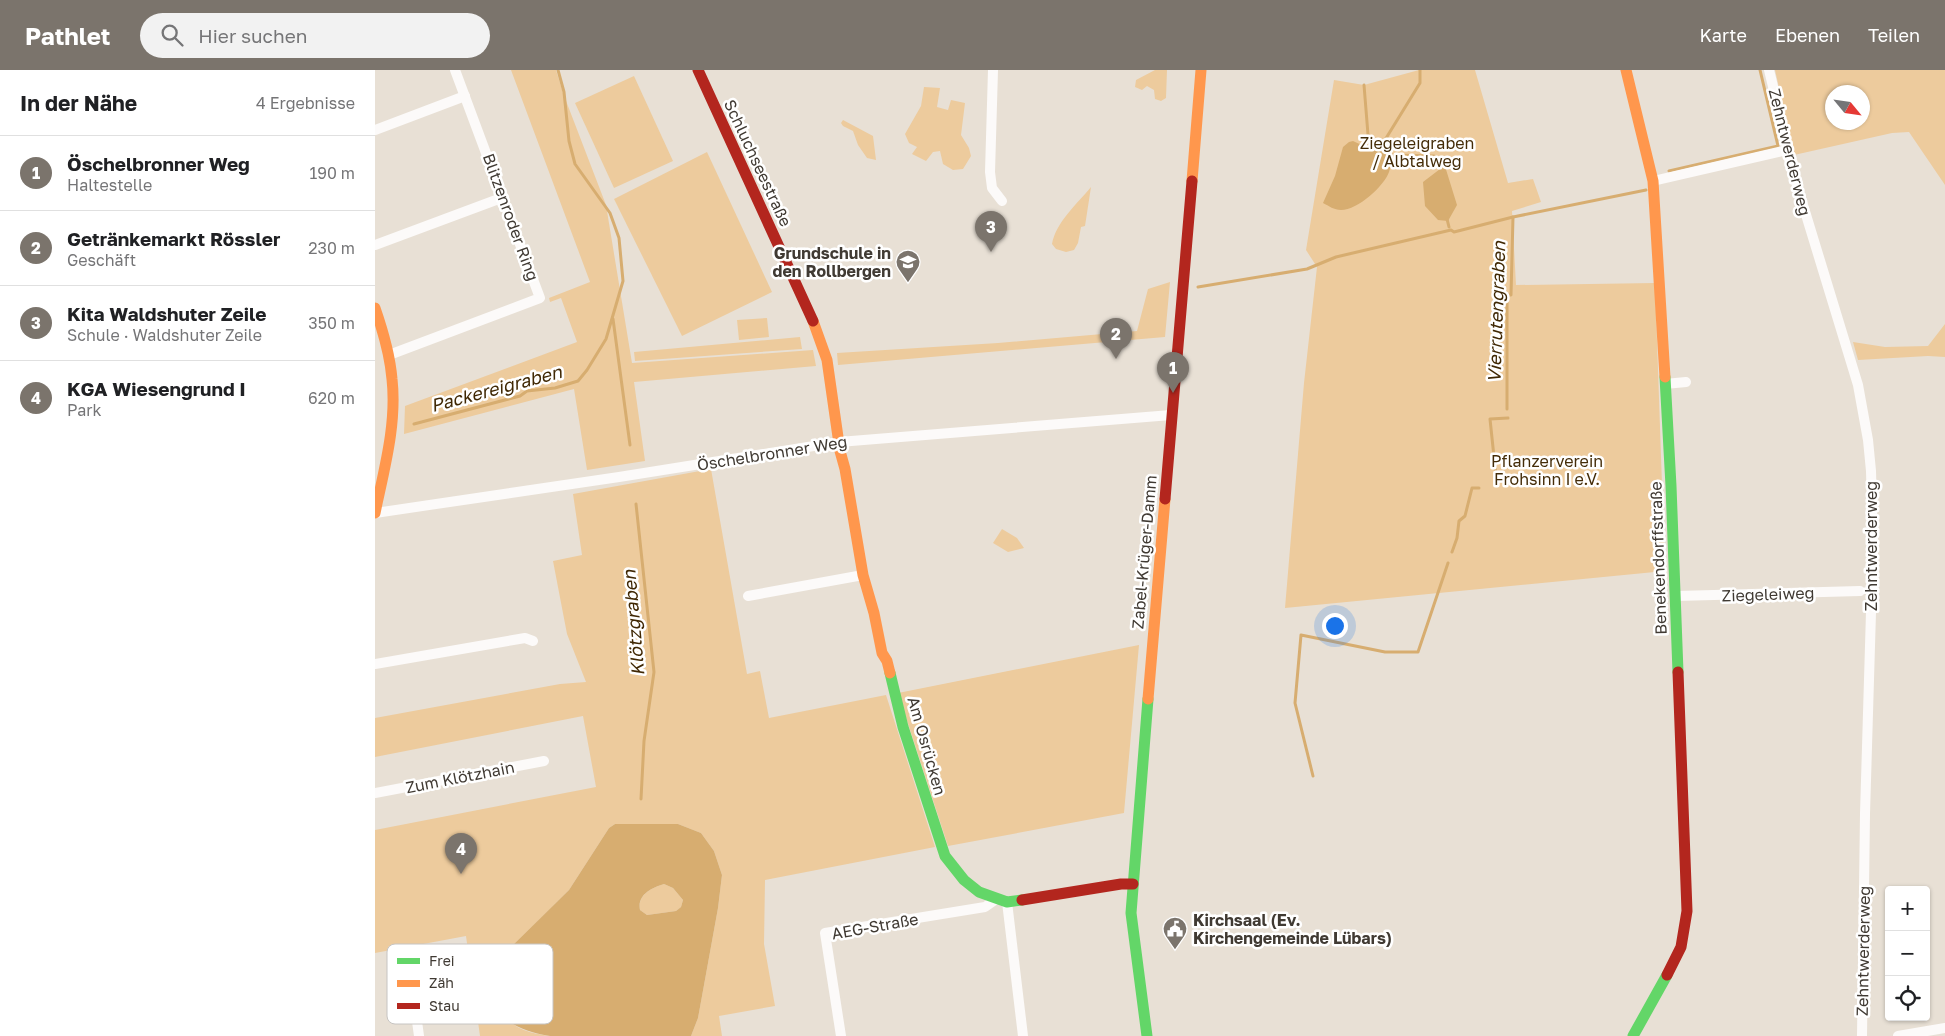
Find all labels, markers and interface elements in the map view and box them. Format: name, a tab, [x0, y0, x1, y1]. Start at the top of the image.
search box	[140, 13, 490, 58]
text: Pathlet	[25, 21, 110, 50]
icon: search	[158, 21, 186, 49]
text: Hier suchen	[198, 24, 307, 47]
text: Karte	[1700, 24, 1747, 46]
text: Ebenen	[1775, 24, 1840, 46]
text: Teilen	[1868, 24, 1920, 46]
north arrow	[1825, 85, 1870, 130]
street label: Zehntwerderweg	[1765, 86, 1815, 218]
text: In der Nähe	[20, 90, 137, 116]
text: 4 Ergebnisse	[256, 93, 355, 113]
street label: Schluchseestraße	[720, 96, 796, 230]
park label: Ziegeleigraben / Albtalweg	[1360, 133, 1474, 171]
street label: Blitzenroder Ring	[479, 151, 543, 283]
text: Öschelbronner Weg	[67, 152, 250, 175]
text: 1	[32, 163, 40, 183]
text: 190 m	[309, 163, 355, 183]
text: Haltestelle	[67, 175, 152, 195]
pin: 3	[975, 211, 1007, 252]
text: Getränkemarkt Rössler	[67, 227, 280, 250]
text: 2	[31, 238, 41, 258]
text: 230 m	[308, 238, 355, 258]
water label: Vierrutengraben	[1483, 240, 1509, 383]
place label: Grundschule in den Rollbergen	[773, 243, 891, 281]
school or university icon: Grundschule in den Rollbergen	[895, 249, 921, 283]
text: Geschäft	[67, 250, 136, 270]
text: Kita Waldshuter Zeile	[67, 302, 266, 325]
text: 3	[31, 313, 41, 333]
text: 350 m	[308, 313, 355, 333]
pin: 2	[1100, 318, 1132, 359]
text: Schule · Waldshuter Zeile	[67, 325, 262, 345]
pin: 1	[1157, 352, 1189, 393]
water label: Packereigraben	[428, 360, 565, 416]
text: KGA Wiesengrund I	[67, 377, 246, 400]
text: 4	[31, 388, 41, 408]
text: 620 m	[308, 388, 355, 408]
text: Park	[67, 400, 102, 420]
street label: Öschelbronner Weg	[695, 431, 849, 475]
park label: Pflanzerverein Frohsinn I e.V.	[1491, 451, 1603, 489]
street label: Zabel-Krüger-Damm	[1127, 474, 1161, 630]
street label: Benekendorffstraße	[1645, 481, 1671, 635]
street label: Zehntwerderweg	[1861, 481, 1881, 611]
water label: Klötzgraben	[617, 568, 649, 677]
street label: Ziegeleiweg	[1721, 582, 1815, 606]
your location	[1322, 613, 1348, 639]
street label: Am Osrücken	[903, 694, 951, 798]
street label: Zum Klötzhain	[404, 757, 516, 797]
pin: 4	[445, 833, 477, 874]
street label: Zehntwerderweg	[1852, 886, 1874, 1016]
map controls	[1885, 886, 1930, 1021]
button: +	[1885, 886, 1930, 931]
street label: AEG-Straße	[830, 909, 920, 943]
place label: Kirchsaal (Ev. Kirchengemeinde Lübars)	[1193, 910, 1392, 948]
public building icon: Kirchsaal (Ev. Kirchengemeinde Lübars)	[1162, 916, 1188, 950]
button: −	[1885, 931, 1930, 976]
legend	[387, 944, 553, 1024]
text: Frei	[429, 952, 455, 969]
text: Zäh	[429, 974, 454, 991]
button: locate	[1885, 976, 1930, 1021]
text: Stau	[429, 997, 460, 1014]

